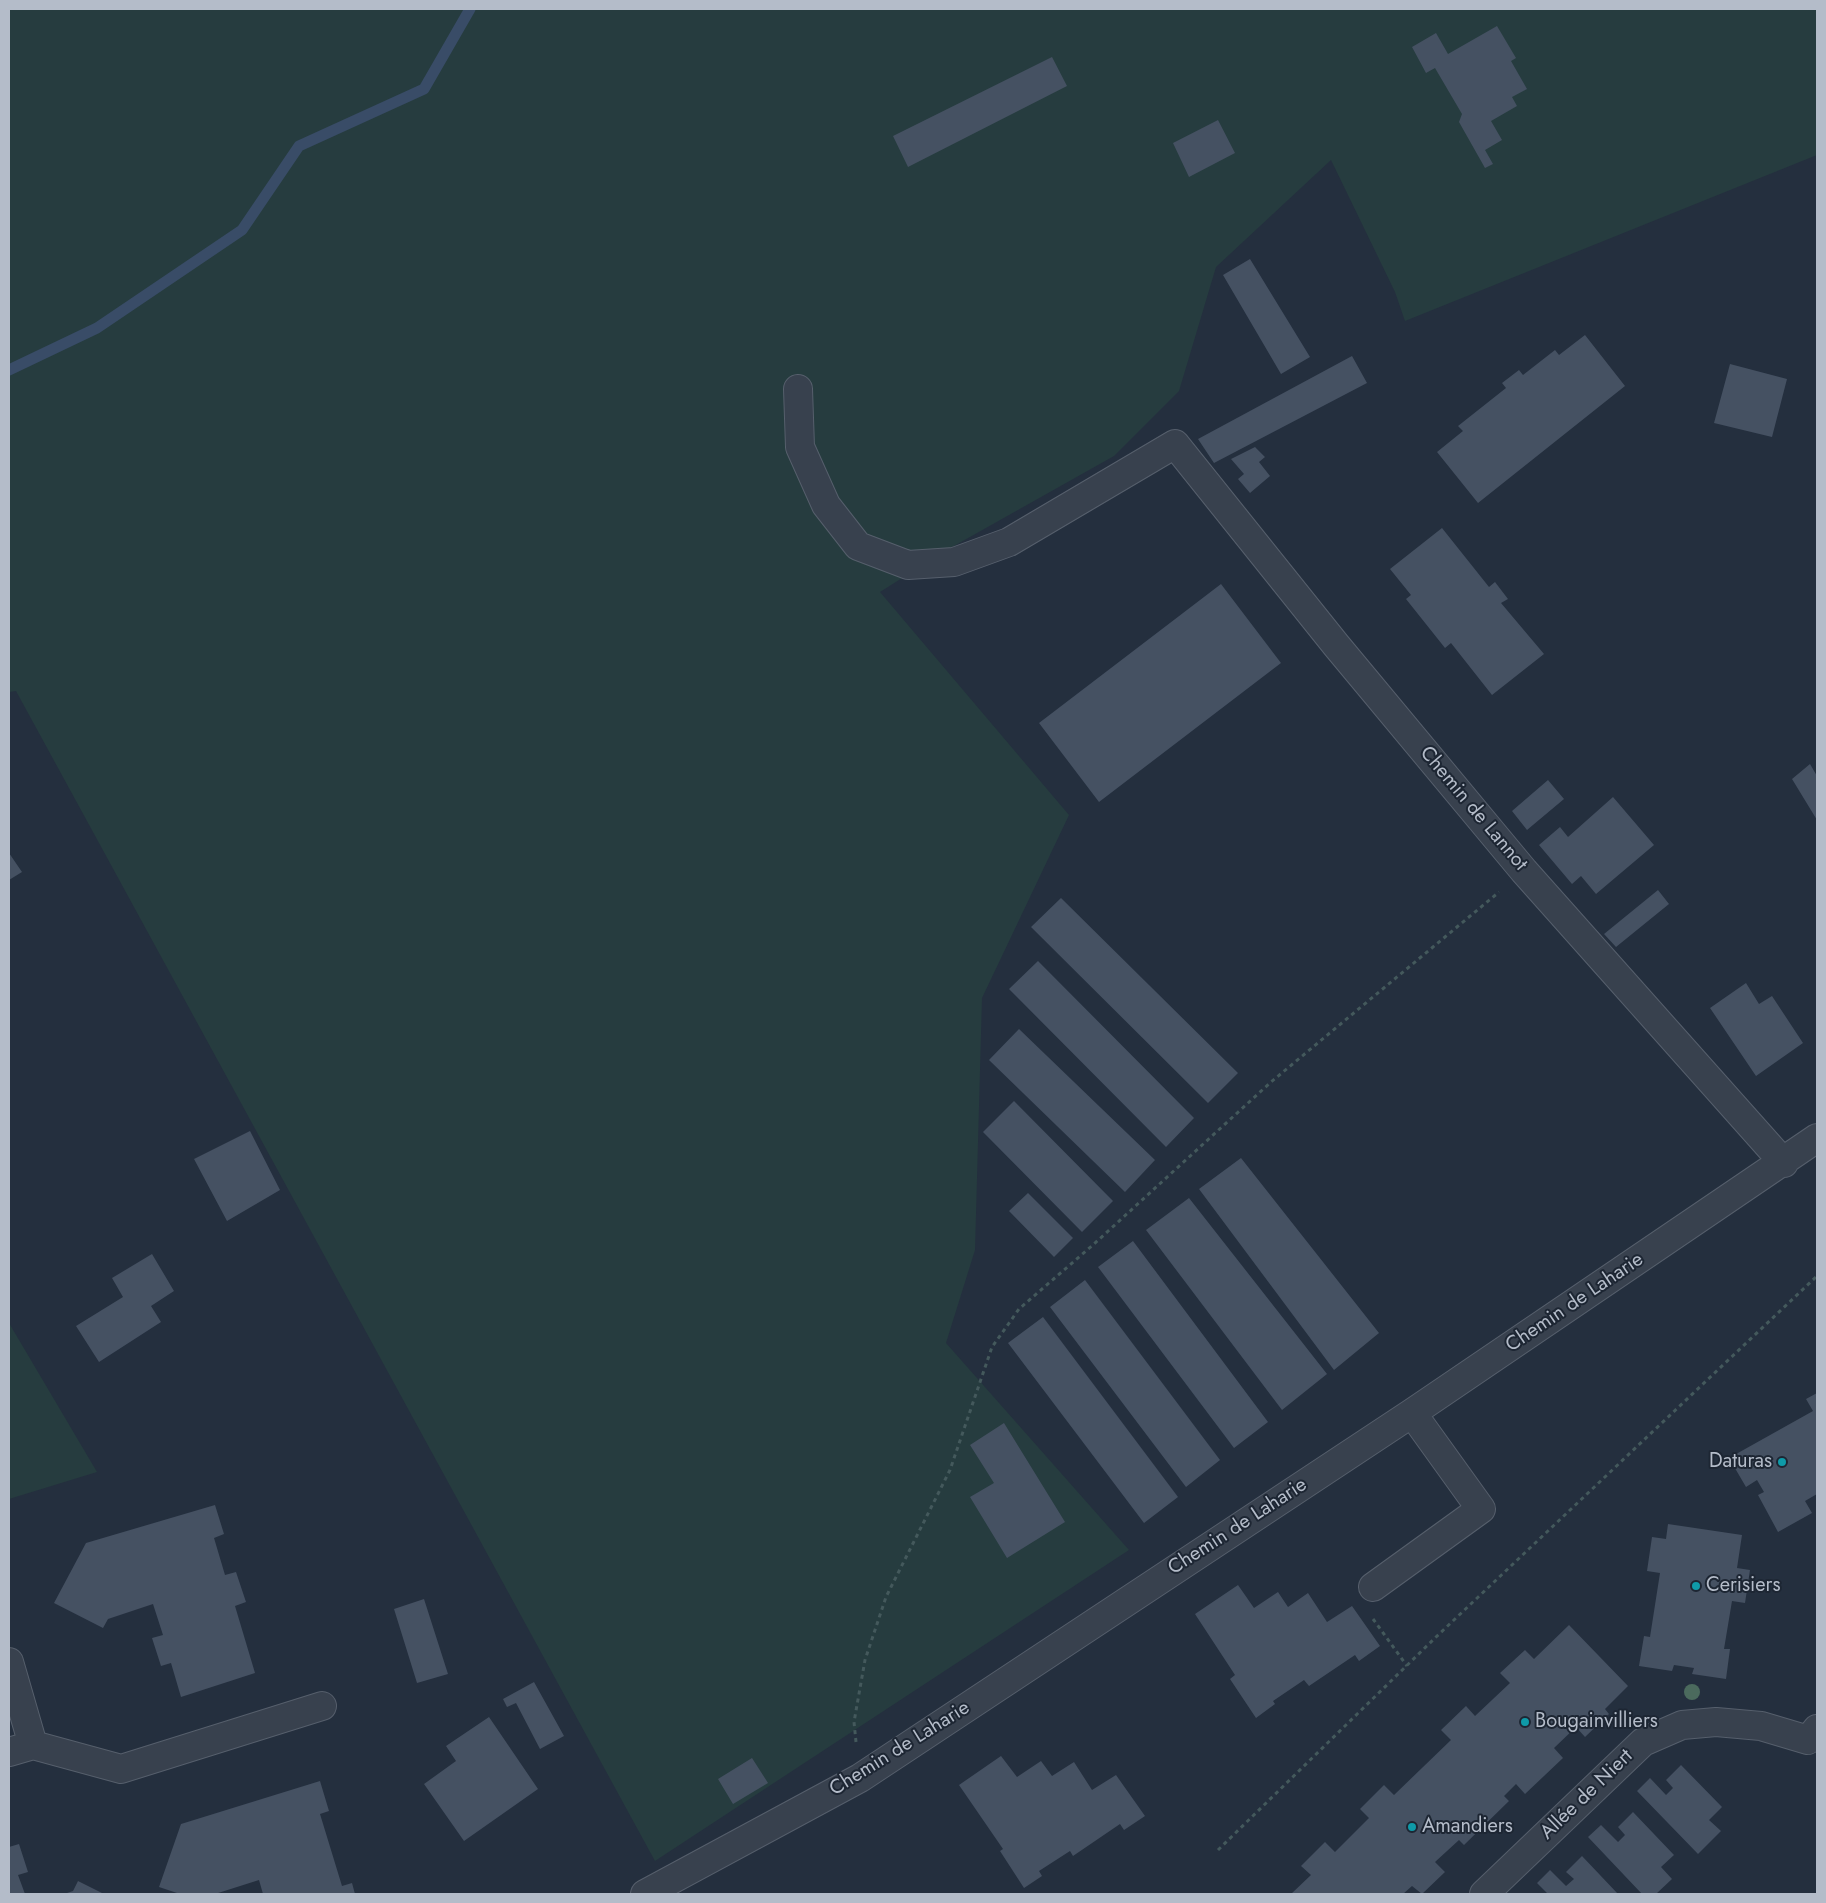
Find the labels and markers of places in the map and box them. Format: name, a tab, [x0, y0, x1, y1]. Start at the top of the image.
place label: Daturas	[1709, 1450, 1772, 1474]
marker: Daturas	[1776, 1456, 1788, 1468]
place label: Cerisiers	[1706, 1574, 1781, 1598]
marker: Cerisiers	[1690, 1580, 1702, 1592]
place label: Bougainvilliers	[1535, 1710, 1658, 1734]
marker: Bougainvilliers	[1519, 1716, 1531, 1728]
place label: Amandiers	[1422, 1815, 1513, 1839]
marker: Amandiers	[1406, 1821, 1418, 1833]

